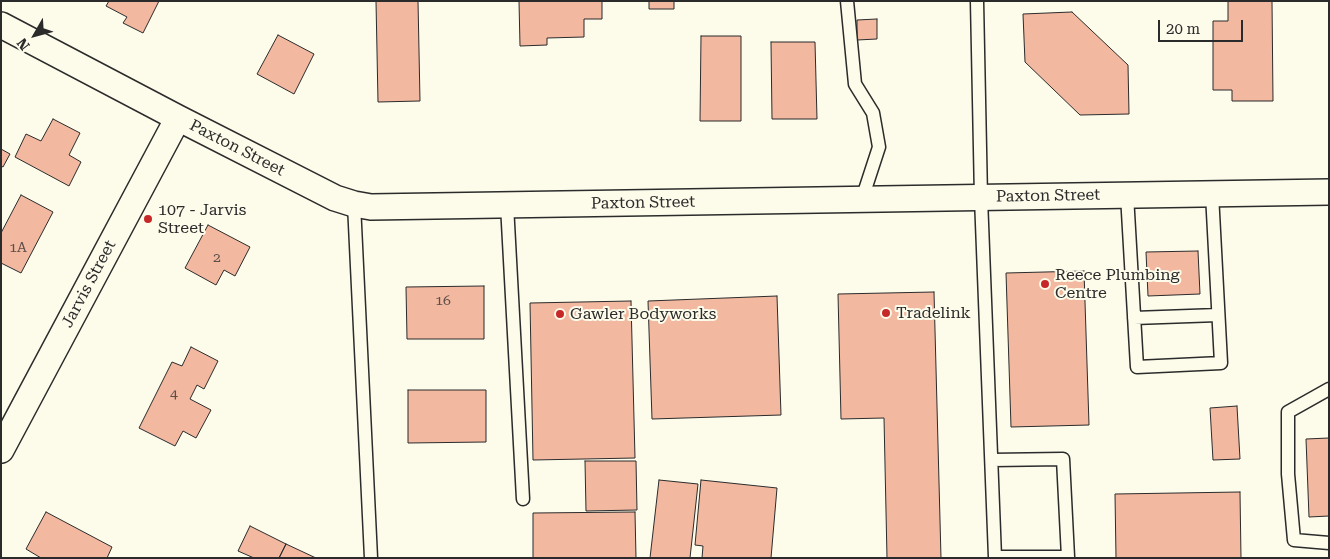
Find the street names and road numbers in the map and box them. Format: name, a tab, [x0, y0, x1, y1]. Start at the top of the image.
street label: Paxton Street	[186, 116, 288, 180]
street label: Paxton Street	[996, 185, 1100, 207]
street label: Paxton Street	[591, 192, 695, 214]
street label: Jarvis Street	[58, 237, 120, 331]

